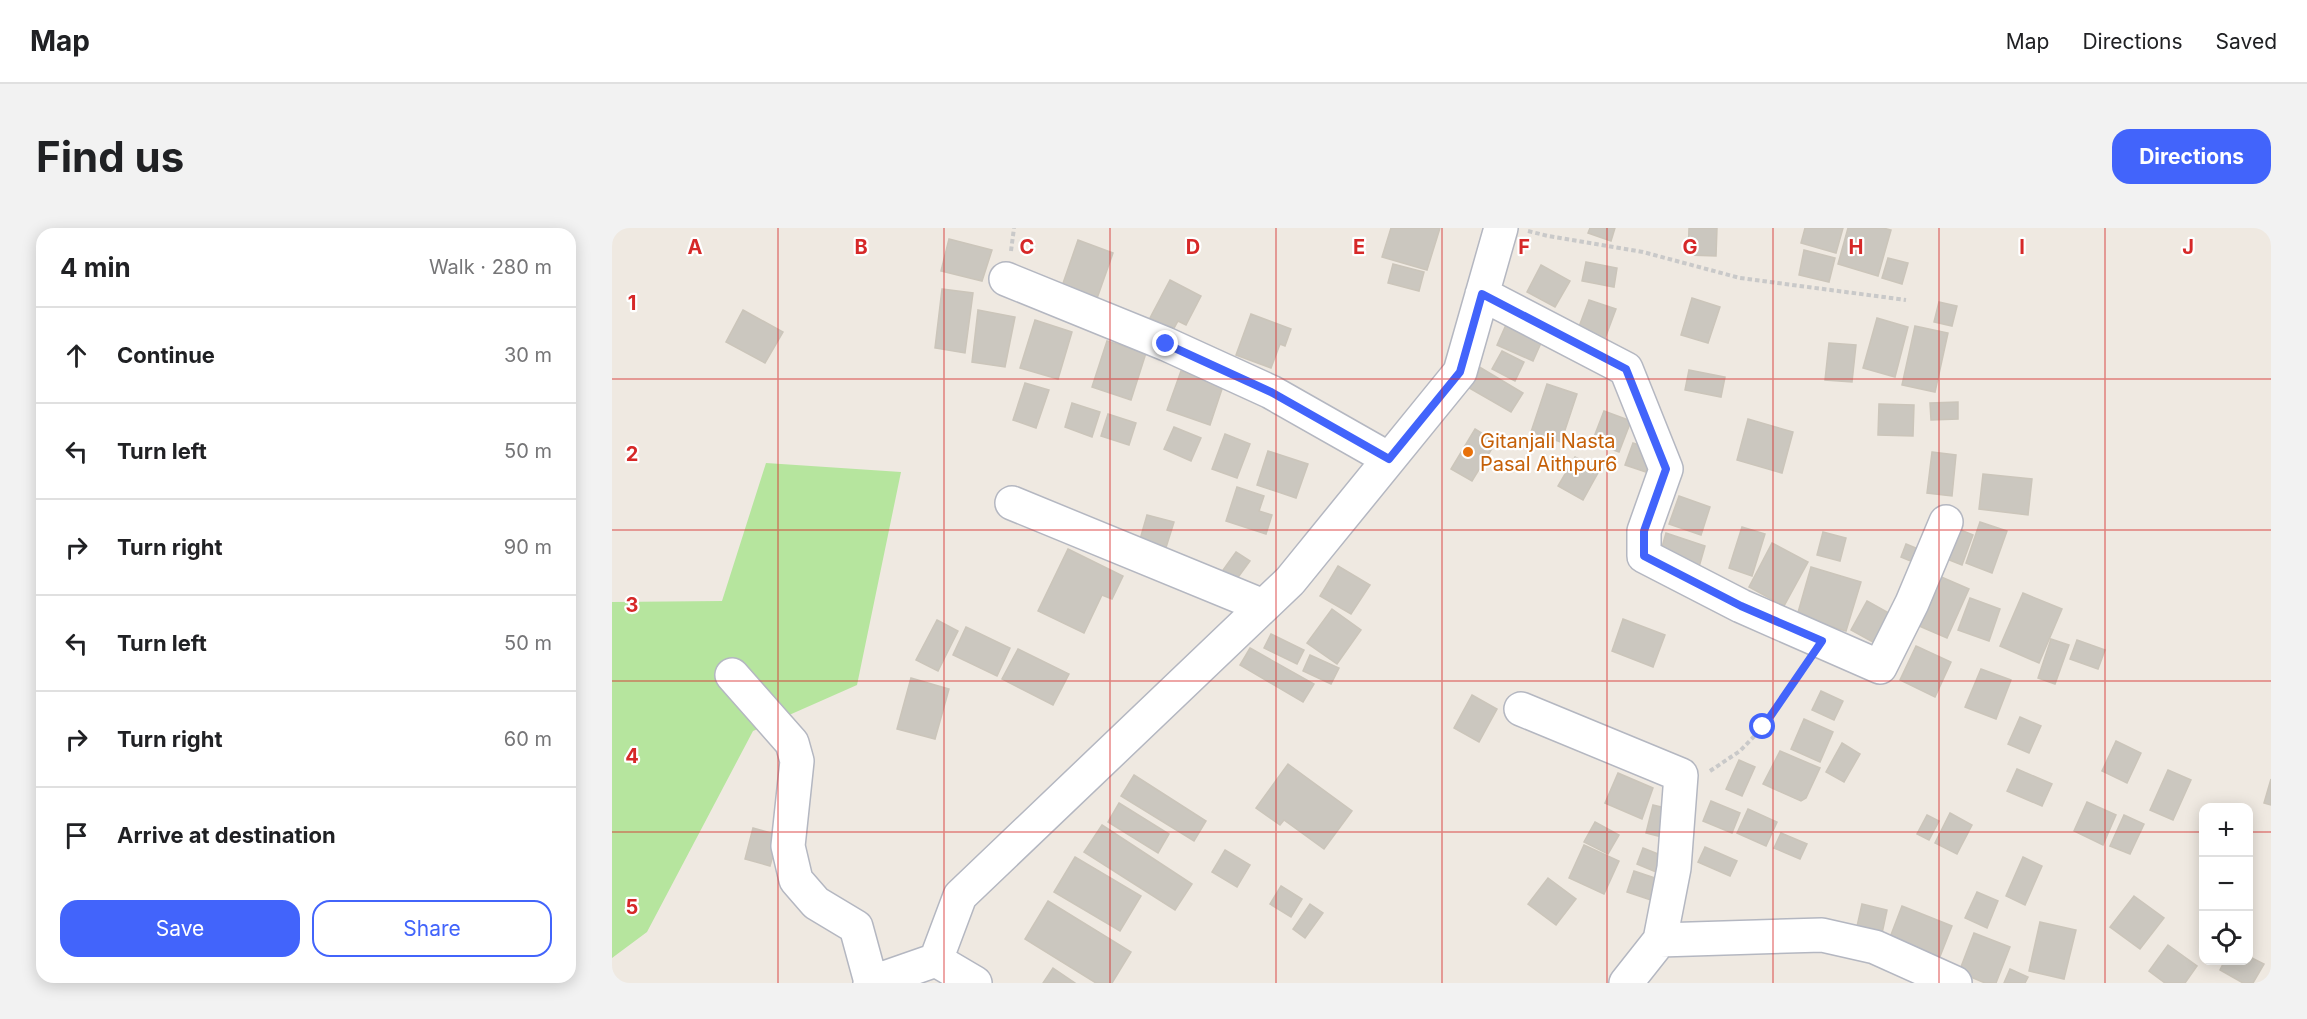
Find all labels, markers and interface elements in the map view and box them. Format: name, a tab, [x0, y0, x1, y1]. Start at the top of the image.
text: Map	[30, 24, 90, 58]
text: Map	[2006, 29, 2049, 54]
text: Directions	[2082, 29, 2183, 54]
text: Saved	[2216, 29, 2277, 54]
button: Directions	[2112, 129, 2271, 184]
text: Find us	[36, 131, 184, 182]
text: A	[688, 235, 703, 259]
text: B	[854, 235, 868, 259]
text: C	[1020, 235, 1034, 259]
text: D	[1186, 235, 1200, 259]
text: E	[1353, 235, 1365, 259]
text: F	[1518, 235, 1530, 259]
text: G	[1682, 235, 1698, 259]
text: H	[1849, 235, 1863, 259]
text: I	[2019, 235, 2025, 259]
text: J	[2182, 235, 2194, 259]
text: 4 min	[60, 252, 131, 283]
text: Walk · 280 m	[429, 255, 552, 279]
text: 1	[628, 291, 636, 315]
route end	[1152, 330, 1178, 356]
icon: ahead	[60, 339, 93, 372]
text: Continue	[117, 342, 215, 368]
text: 30 m	[504, 343, 552, 367]
place label: Gitanjali Nasta Pasal Aithpur6	[1480, 429, 1617, 476]
icon: left	[60, 435, 93, 468]
text: Turn left	[117, 438, 207, 464]
text: 50 m	[504, 439, 552, 463]
text: 2	[626, 442, 638, 466]
marker: Gitanjali Nasta Pasal Aithpur6	[1461, 445, 1475, 459]
icon: right	[60, 531, 93, 564]
text: Turn right	[117, 534, 223, 560]
text: 90 m	[504, 535, 552, 559]
text: 3	[626, 593, 638, 617]
icon: left	[60, 627, 93, 660]
text: Turn left	[117, 630, 207, 656]
text: 50 m	[504, 631, 552, 655]
route start	[1749, 713, 1775, 739]
icon: right	[60, 723, 93, 756]
text: Turn right	[117, 726, 223, 752]
text: 60 m	[504, 727, 552, 751]
text: 4	[625, 744, 639, 768]
map controls	[2199, 803, 2253, 965]
button: +	[2199, 803, 2253, 857]
icon: arrive	[60, 819, 93, 852]
text: Arrive at destination	[117, 822, 336, 848]
button: −	[2199, 857, 2253, 911]
text: 5	[626, 895, 638, 919]
button: Save	[60, 900, 300, 957]
button: Share	[312, 900, 552, 957]
button: locate	[2199, 911, 2253, 965]

